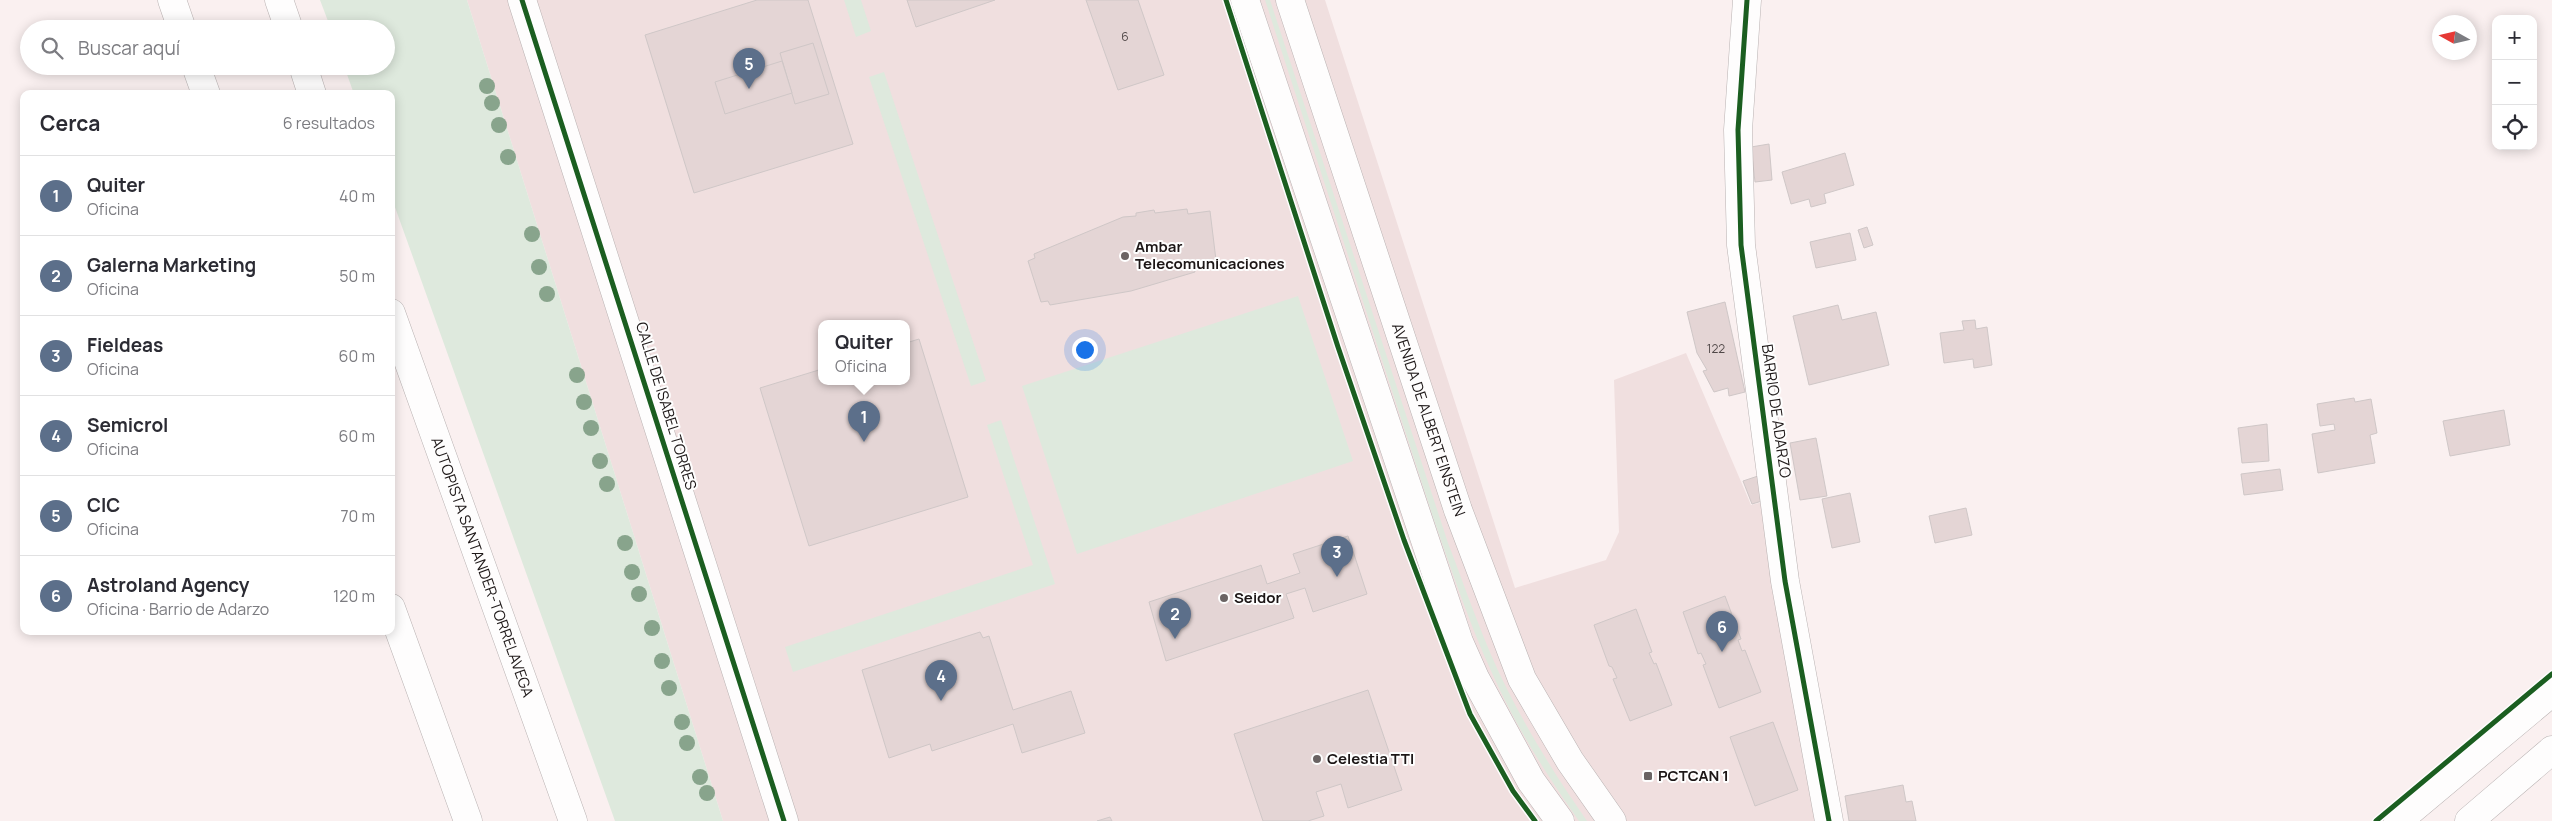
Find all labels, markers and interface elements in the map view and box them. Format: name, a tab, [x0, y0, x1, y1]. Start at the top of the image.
north arrow	[2432, 15, 2477, 60]
map controls	[2492, 15, 2537, 150]
button: +	[2492, 15, 2537, 60]
search box	[20, 20, 395, 75]
house number: 6	[1121, 28, 1129, 45]
icon: search	[38, 34, 66, 62]
text: Buscar aquí	[78, 35, 180, 61]
pin: 5	[733, 48, 765, 89]
button: −	[2492, 60, 2537, 105]
button: locate	[2492, 105, 2537, 150]
text: Cerca	[40, 109, 100, 137]
text: 6 resultados	[283, 112, 375, 134]
text: Quiter	[87, 172, 145, 198]
text: 1	[52, 185, 60, 207]
text: 40 m	[339, 185, 375, 207]
text: Oficina	[87, 198, 139, 220]
place label: Ambar Telecomunicaciones	[1135, 236, 1285, 274]
marker: Ambar Telecomunicaciones	[1119, 250, 1131, 262]
text: Galerna Marketing	[87, 252, 256, 278]
text: 2	[51, 265, 61, 287]
text: 50 m	[339, 265, 375, 287]
text: Oficina	[87, 278, 139, 300]
street label: CALLE DE ISABEL TORRES	[631, 319, 702, 492]
popup	[818, 320, 910, 385]
street label: AVENIDA DE ALBERT EINSTEIN	[1387, 320, 1471, 519]
text: Quiter	[835, 329, 893, 355]
text: Fieldeas	[87, 332, 163, 358]
your location	[1072, 337, 1098, 363]
house number: 122	[1707, 340, 1725, 357]
street label: BARRIO DE ADARZO	[1757, 343, 1796, 479]
text: 3	[51, 345, 61, 367]
text: 60 m	[339, 345, 375, 367]
text: Oficina	[835, 355, 887, 377]
text: Oficina	[87, 358, 139, 380]
pin: 1	[848, 401, 880, 442]
text: Semicrol	[87, 412, 168, 438]
text: 4	[51, 425, 61, 447]
text: 60 m	[339, 425, 375, 447]
street label: AUTOPISTA SANTANDER-TORRELAVEGA	[426, 434, 539, 700]
text: Oficina	[87, 438, 139, 460]
text: CIC	[87, 492, 120, 518]
text: 5	[51, 505, 61, 527]
text: 70 m	[340, 505, 375, 527]
text: Oficina	[87, 518, 139, 540]
pin: 3	[1321, 536, 1353, 577]
text: Astroland Agency	[87, 572, 249, 598]
text: 6	[51, 585, 61, 607]
text: 120 m	[333, 585, 375, 607]
place label: Seidor	[1234, 587, 1282, 608]
marker: Seidor	[1218, 592, 1230, 604]
text: Oficina · Barrio de Adarzo	[87, 598, 269, 620]
pin: 2	[1159, 598, 1191, 639]
pin: 6	[1706, 611, 1738, 652]
pin: 4	[925, 660, 957, 701]
place label: Celestia TTI	[1327, 748, 1414, 769]
marker: Celestia TTI	[1311, 753, 1323, 765]
place label: PCTCAN 1	[1658, 765, 1729, 786]
marker: PCTCAN 1	[1642, 770, 1654, 782]

